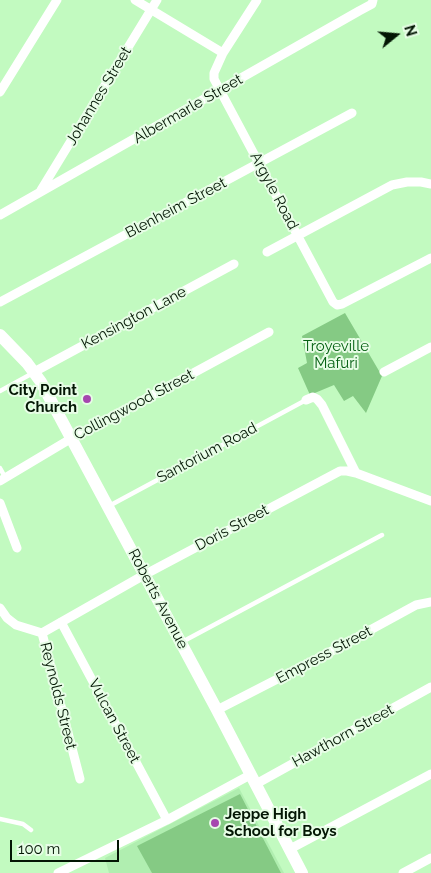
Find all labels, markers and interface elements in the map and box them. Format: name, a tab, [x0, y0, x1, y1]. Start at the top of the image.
north arrow	[371, 10, 421, 60]
text: N	[401, 23, 420, 38]
street label: Johannes Street	[62, 43, 136, 149]
street label: Albermarle Street	[130, 70, 246, 148]
street label: Argyle Road	[246, 149, 302, 233]
street label: Blenheim Street	[122, 174, 230, 242]
street label: Kensington Lane	[79, 283, 189, 353]
park label: Troyeville Mafuri	[303, 337, 369, 372]
street label: Collingwood Street	[71, 366, 197, 444]
place label: City Point Church	[8, 381, 77, 416]
marker: City Point Church	[81, 393, 93, 405]
street label: Santorium Road	[154, 419, 260, 487]
street label: Doris Street	[192, 501, 272, 555]
street label: Roberts Avenue	[124, 546, 192, 652]
street label: Empress Street	[273, 622, 375, 688]
street label: Reynolds Street	[36, 640, 80, 752]
street label: Vulcan Street	[84, 676, 144, 766]
street label: Hawthorn Street	[289, 701, 397, 771]
place label: Jeppe High School for Boys	[225, 805, 337, 840]
marker: Jeppe High School for Boys	[209, 817, 221, 829]
scale bar	[12, 830, 121, 862]
text: 100 m	[18, 840, 60, 858]

